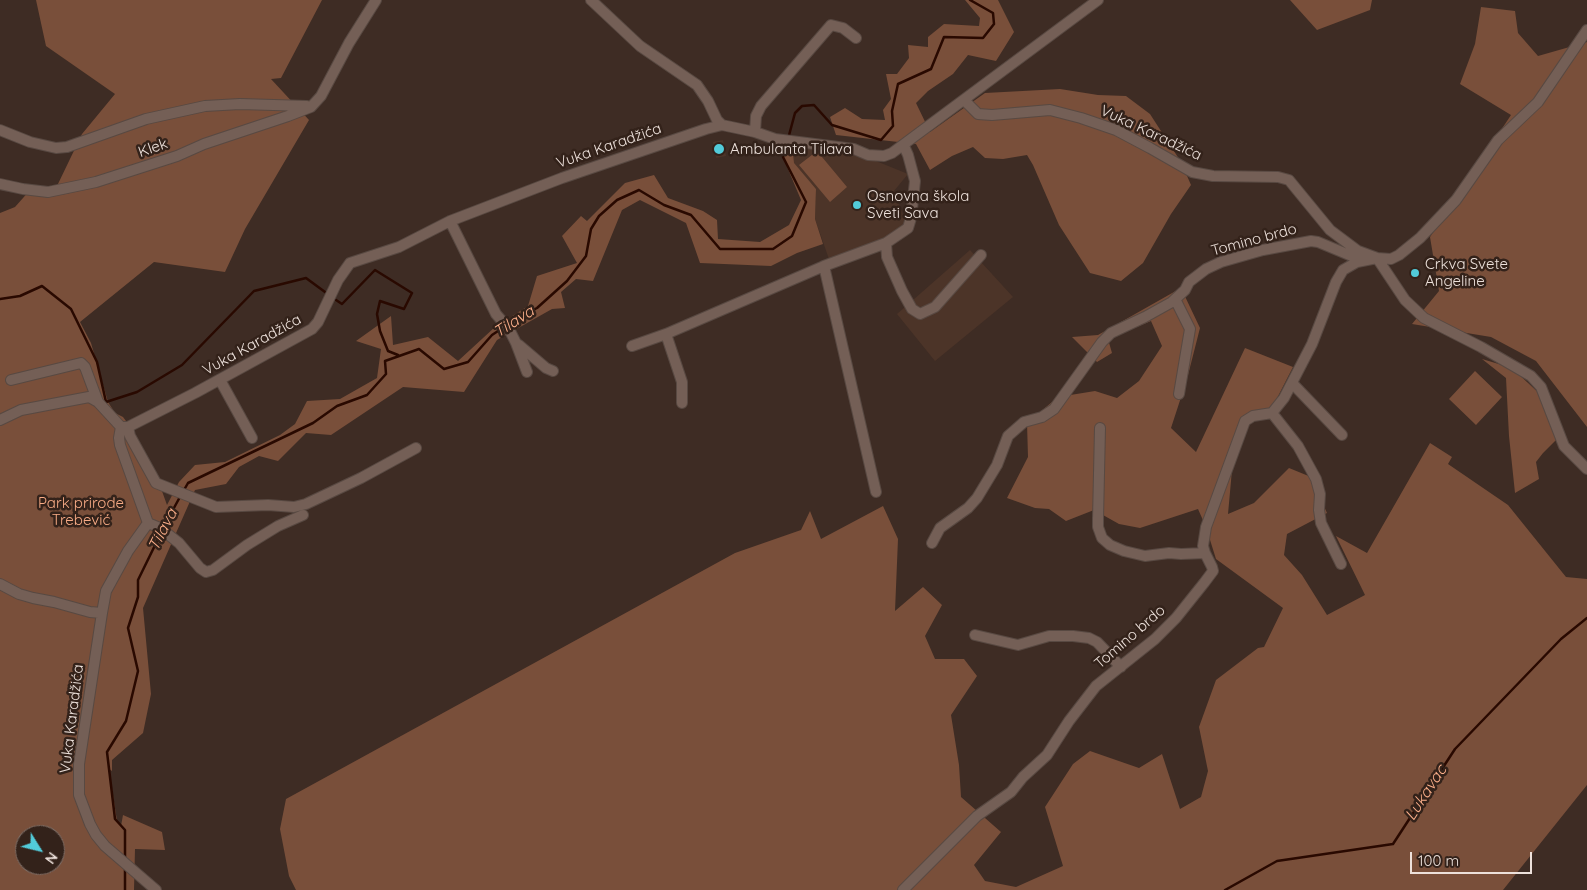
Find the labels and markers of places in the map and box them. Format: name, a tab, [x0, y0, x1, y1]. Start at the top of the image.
place label: Ambulanta Tilava	[730, 140, 852, 158]
marker: Ambulanta Tilava	[712, 142, 726, 156]
place label: Osnovna škola Sveti Sava	[867, 187, 969, 222]
marker: Osnovna škola Sveti Sava	[851, 199, 863, 211]
place label: Crkva Svete Angeline	[1425, 255, 1508, 290]
marker: Crkva Svete Angeline	[1409, 267, 1421, 279]

